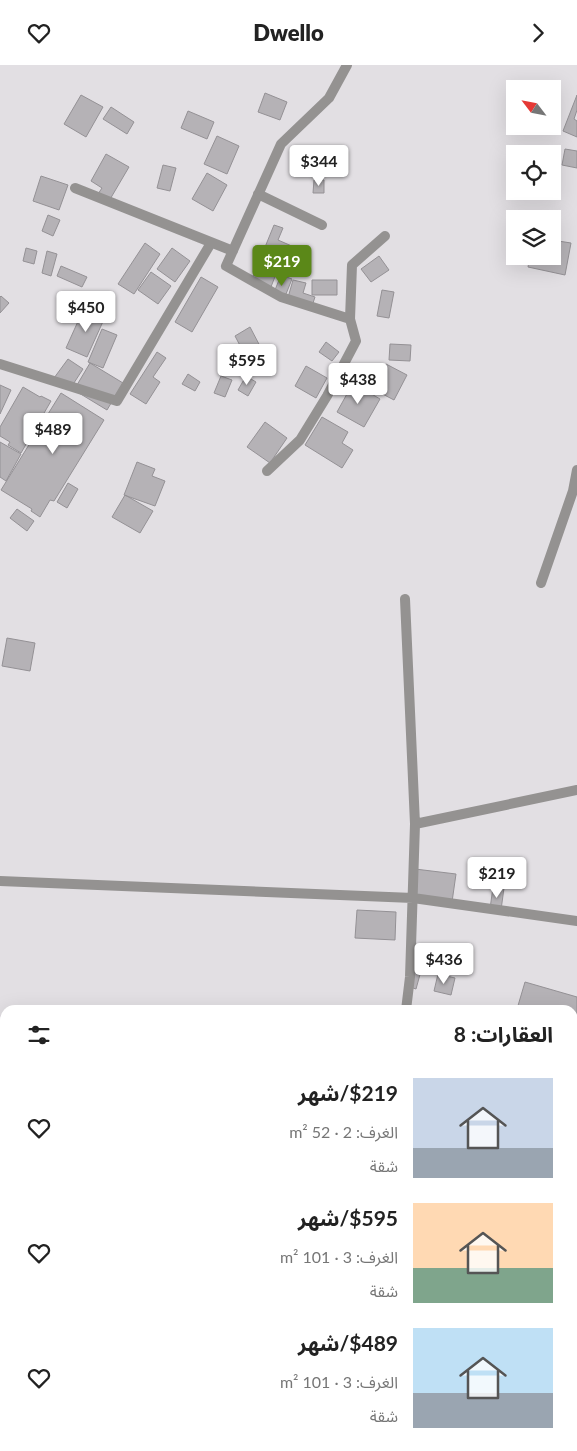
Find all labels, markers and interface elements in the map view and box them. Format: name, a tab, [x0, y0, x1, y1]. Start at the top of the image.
icon: heart	[25, 19, 53, 47]
text: Dwello	[253, 19, 324, 46]
icon: forward	[524, 19, 552, 47]
north arrow	[506, 80, 561, 135]
map controls	[506, 80, 561, 265]
pin: $344	[289, 145, 349, 187]
button: locate	[506, 145, 561, 200]
text: $344	[300, 151, 338, 170]
button: layers	[506, 210, 561, 265]
pin: $219	[252, 245, 312, 287]
text: $219	[263, 251, 301, 270]
pin: $450	[56, 291, 116, 333]
text: $450	[67, 297, 105, 316]
pin: $595	[217, 343, 277, 386]
text: $595	[228, 350, 266, 369]
pin: $438	[328, 363, 388, 405]
text: $438	[339, 369, 377, 388]
pin: $489	[23, 413, 83, 455]
text: $489	[34, 419, 72, 438]
pin: $219	[467, 857, 527, 899]
text: $219	[478, 863, 516, 882]
pin: $436	[414, 943, 474, 985]
text: $436	[425, 949, 463, 968]
icon: filters	[25, 1021, 53, 1049]
text: العقارات: 8	[454, 1021, 553, 1046]
text: $219/شهر	[298, 1080, 398, 1105]
icon: home	[453, 1098, 513, 1158]
icon: heart	[25, 1114, 53, 1142]
text: الغرف: 2 · 52 m²	[289, 1122, 398, 1141]
text: شقة	[370, 1156, 398, 1175]
text: $595/شهر	[298, 1205, 398, 1230]
icon: home	[453, 1223, 513, 1283]
icon: heart	[25, 1239, 53, 1267]
text: الغرف: 3 · 101 m²	[280, 1247, 398, 1266]
text: شقة	[370, 1281, 398, 1300]
text: $489/شهر	[298, 1330, 398, 1355]
icon: home	[453, 1348, 513, 1408]
icon: heart	[25, 1364, 53, 1392]
text: الغرف: 3 · 101 m²	[280, 1372, 398, 1391]
text: شقة	[370, 1406, 398, 1425]

